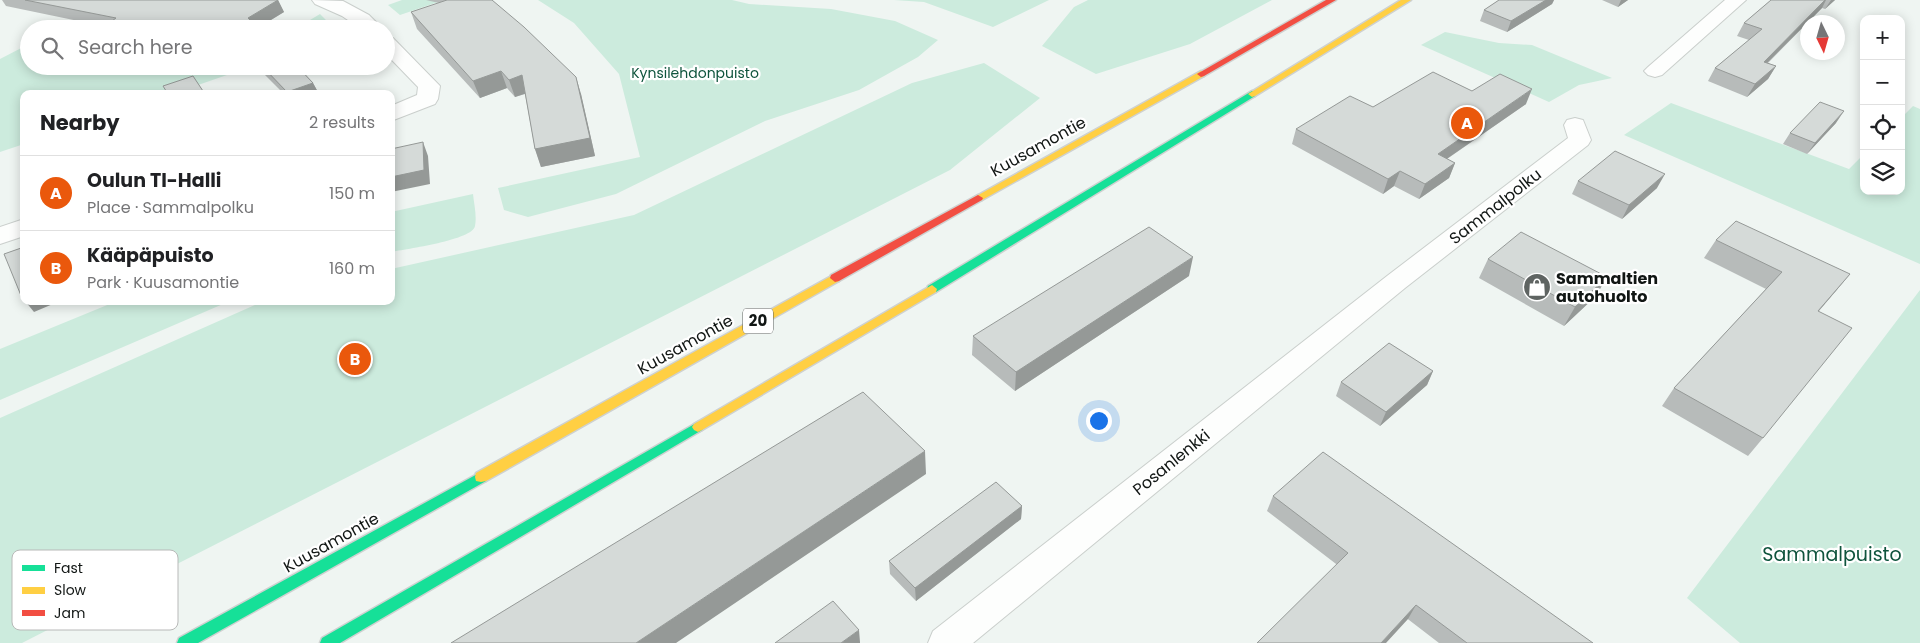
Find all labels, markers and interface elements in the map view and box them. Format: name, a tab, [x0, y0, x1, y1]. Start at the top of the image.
north arrow	[1800, 15, 1845, 60]
map controls	[1860, 15, 1905, 195]
button: +	[1860, 15, 1905, 60]
search box	[20, 20, 395, 75]
icon: search	[38, 34, 66, 62]
text: Search here	[78, 34, 192, 61]
button: −	[1860, 60, 1905, 105]
park label: Kynsilehdonpuisto	[631, 63, 759, 83]
pin: A	[1451, 104, 1483, 142]
button: locate	[1860, 105, 1905, 150]
text: Nearby	[40, 108, 120, 137]
text: 2 results	[309, 111, 375, 134]
street label: Kuusamontie	[986, 111, 1090, 182]
button: layers	[1860, 150, 1905, 195]
street label: Sammalpolku	[1444, 163, 1546, 250]
text: Oulun TI-Halli	[87, 167, 221, 194]
text: A	[50, 182, 62, 205]
text: 150 m	[329, 182, 375, 205]
text: Place · Sammalpolku	[87, 196, 254, 219]
text: Kääpäpuisto	[87, 242, 214, 269]
text: B	[51, 257, 61, 280]
text: 160 m	[329, 257, 375, 280]
place label: Sammaltien autohuolto	[1556, 267, 1658, 308]
text: Park · Kuusamontie	[87, 271, 239, 294]
shop icon: Sammaltien autohuolto	[1522, 272, 1552, 302]
road number: 20	[743, 308, 773, 334]
street label: Kuusamontie	[633, 309, 737, 380]
pin: B	[339, 340, 371, 378]
your location	[1086, 408, 1112, 434]
street label: Posanlenkki	[1128, 424, 1215, 501]
street label: Kuusamontie	[279, 507, 383, 578]
park label: Sammalpuisto	[1762, 541, 1902, 568]
legend	[12, 550, 178, 630]
text: Fast	[54, 558, 83, 578]
text: Slow	[54, 580, 87, 600]
text: Jam	[54, 603, 85, 623]

